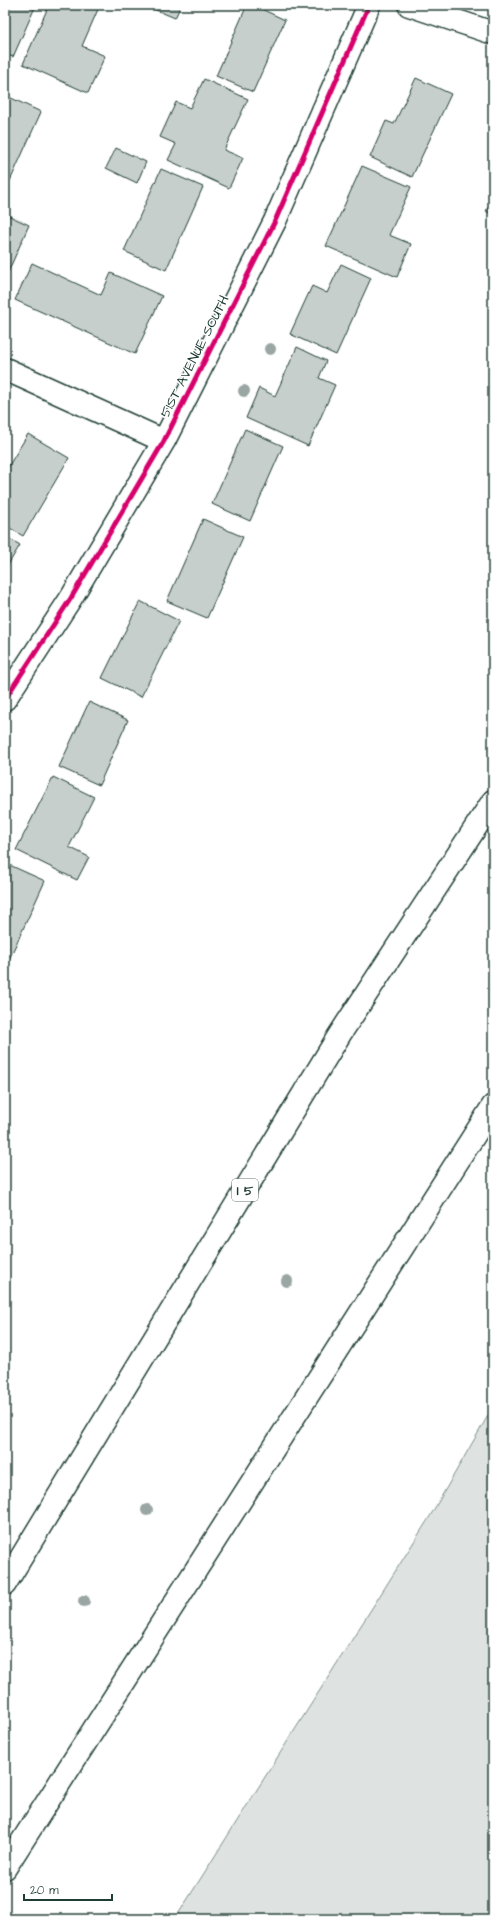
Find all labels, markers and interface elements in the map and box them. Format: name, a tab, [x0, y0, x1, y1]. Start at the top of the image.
street label: 51ST AVENUE SOUTH	[155, 291, 235, 421]
road number: I 5	[232, 1179, 258, 1201]
scale bar	[24, 1876, 112, 1902]
text: 20 m	[30, 1882, 59, 1899]

